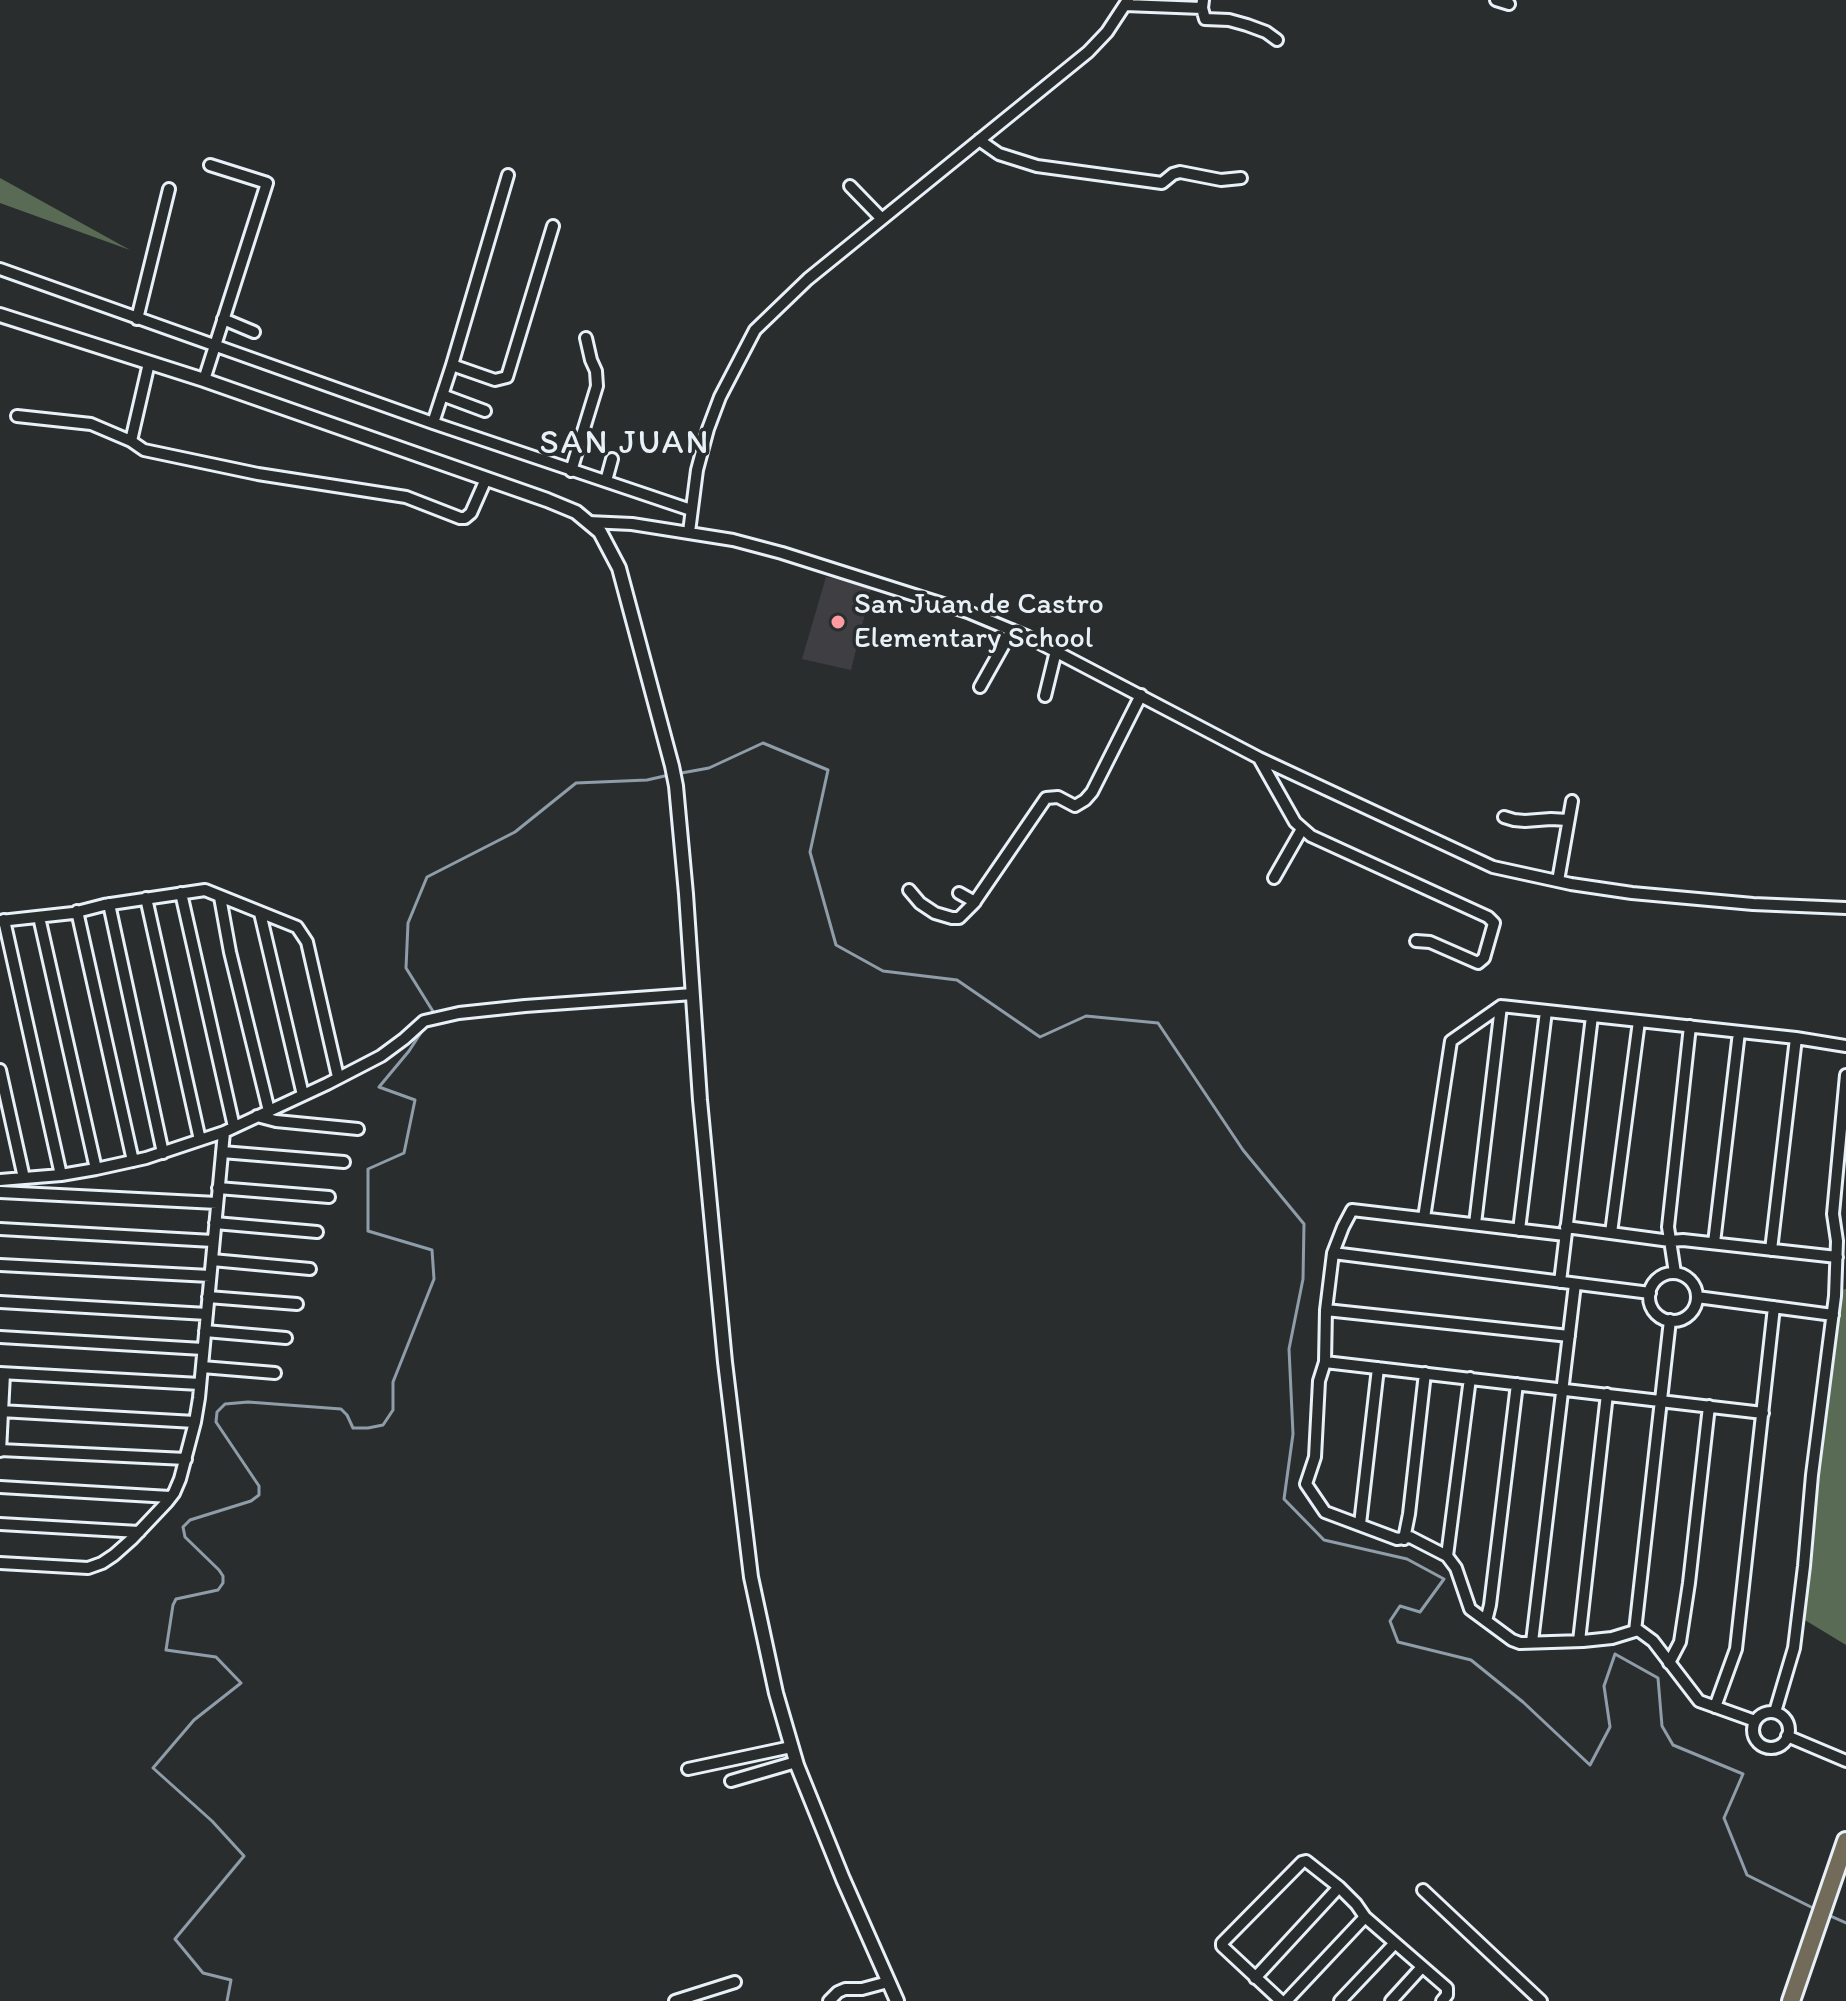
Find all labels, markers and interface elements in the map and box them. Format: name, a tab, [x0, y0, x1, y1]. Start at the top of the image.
district label: SAN JUAN	[539, 424, 711, 464]
place label: San Juan de Castro Elementary School	[854, 587, 1104, 658]
marker: San Juan de Castro Elementary School	[829, 613, 847, 631]

